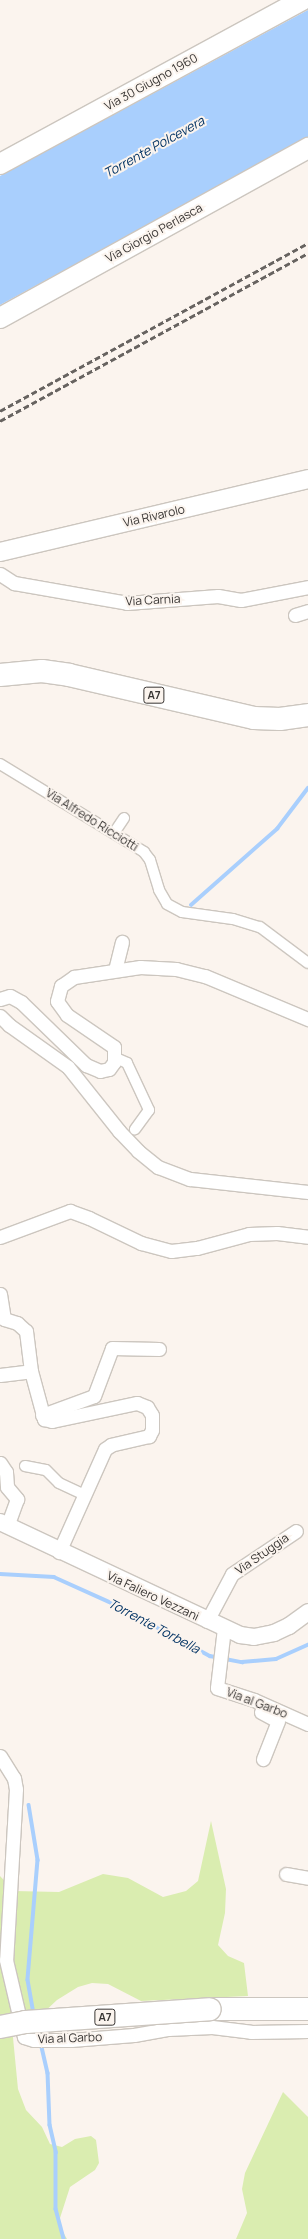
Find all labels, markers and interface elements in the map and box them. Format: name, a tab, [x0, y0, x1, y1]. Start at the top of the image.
street label: Via 30 Giugno 1960	[102, 50, 200, 114]
water label: Torrente Polcevera	[101, 113, 207, 181]
street label: Via Giorgio Perlasca	[103, 200, 205, 266]
street label: Via Rivarolo	[122, 502, 186, 530]
street label: Via Carnia	[125, 591, 181, 609]
road number: A7	[143, 686, 165, 704]
street label: Via Alfredo Ricciotti	[43, 786, 141, 854]
street label: Via Stuggia	[233, 1530, 291, 1578]
street label: Via Faliero Vezzani	[105, 1568, 201, 1624]
water label: Torrente Torbella	[105, 1595, 203, 1657]
street label: Via al Garbo	[224, 1685, 290, 1721]
road number: A7	[94, 2008, 116, 2026]
street label: Via al Garbo	[38, 2030, 102, 2046]

